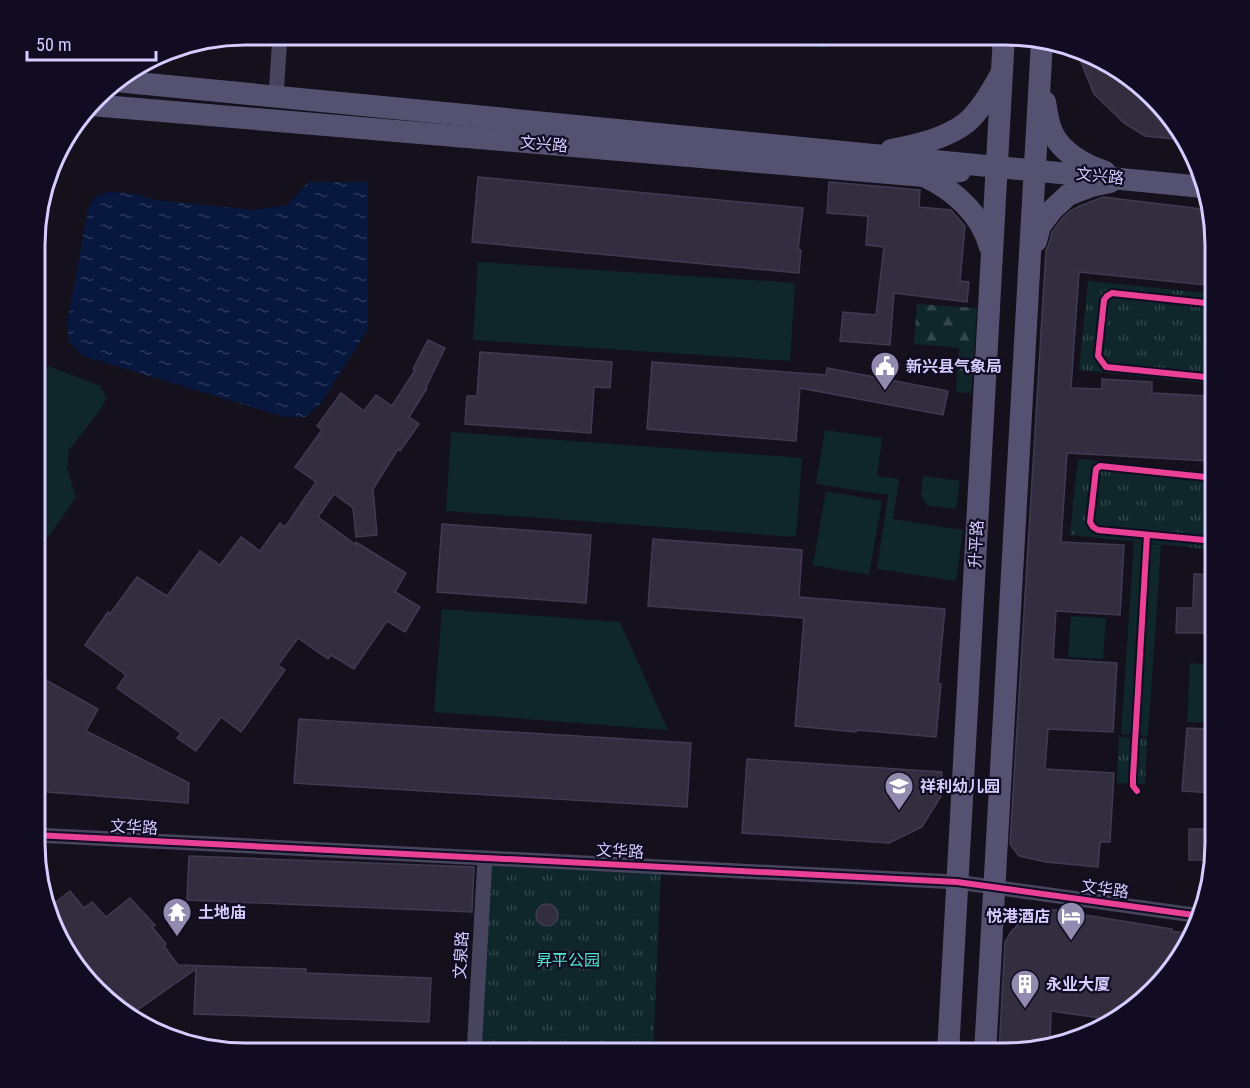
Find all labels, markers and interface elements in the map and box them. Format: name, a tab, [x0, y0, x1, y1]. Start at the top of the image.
scale bar	[27, 24, 156, 62]
text: 50 m	[36, 34, 71, 55]
street label: 文兴路	[519, 132, 569, 156]
street label: 文兴路	[1075, 164, 1125, 188]
public building icon: 新兴县气象局	[869, 350, 901, 392]
place label: 新兴县气象局	[906, 357, 1002, 376]
street label: 升平路	[965, 520, 987, 568]
school or university icon: 祥利幼儿园	[883, 770, 915, 812]
place label: 祥利幼儿园	[920, 777, 1000, 796]
street label: 文华路	[110, 816, 158, 838]
street label: 文华路	[596, 840, 644, 862]
street label: 文华路	[1080, 876, 1130, 902]
temple icon: 土地庙	[161, 896, 193, 938]
hotel icon: 悦港酒店	[1055, 900, 1087, 942]
place label: 土地庙	[198, 903, 246, 922]
place label: 悦港酒店	[986, 907, 1050, 926]
street label: 文泉路	[450, 931, 472, 979]
park label: 昇平公园	[536, 951, 600, 970]
building icon: 永业大厦	[1009, 968, 1041, 1010]
place label: 永业大厦	[1046, 975, 1110, 994]

